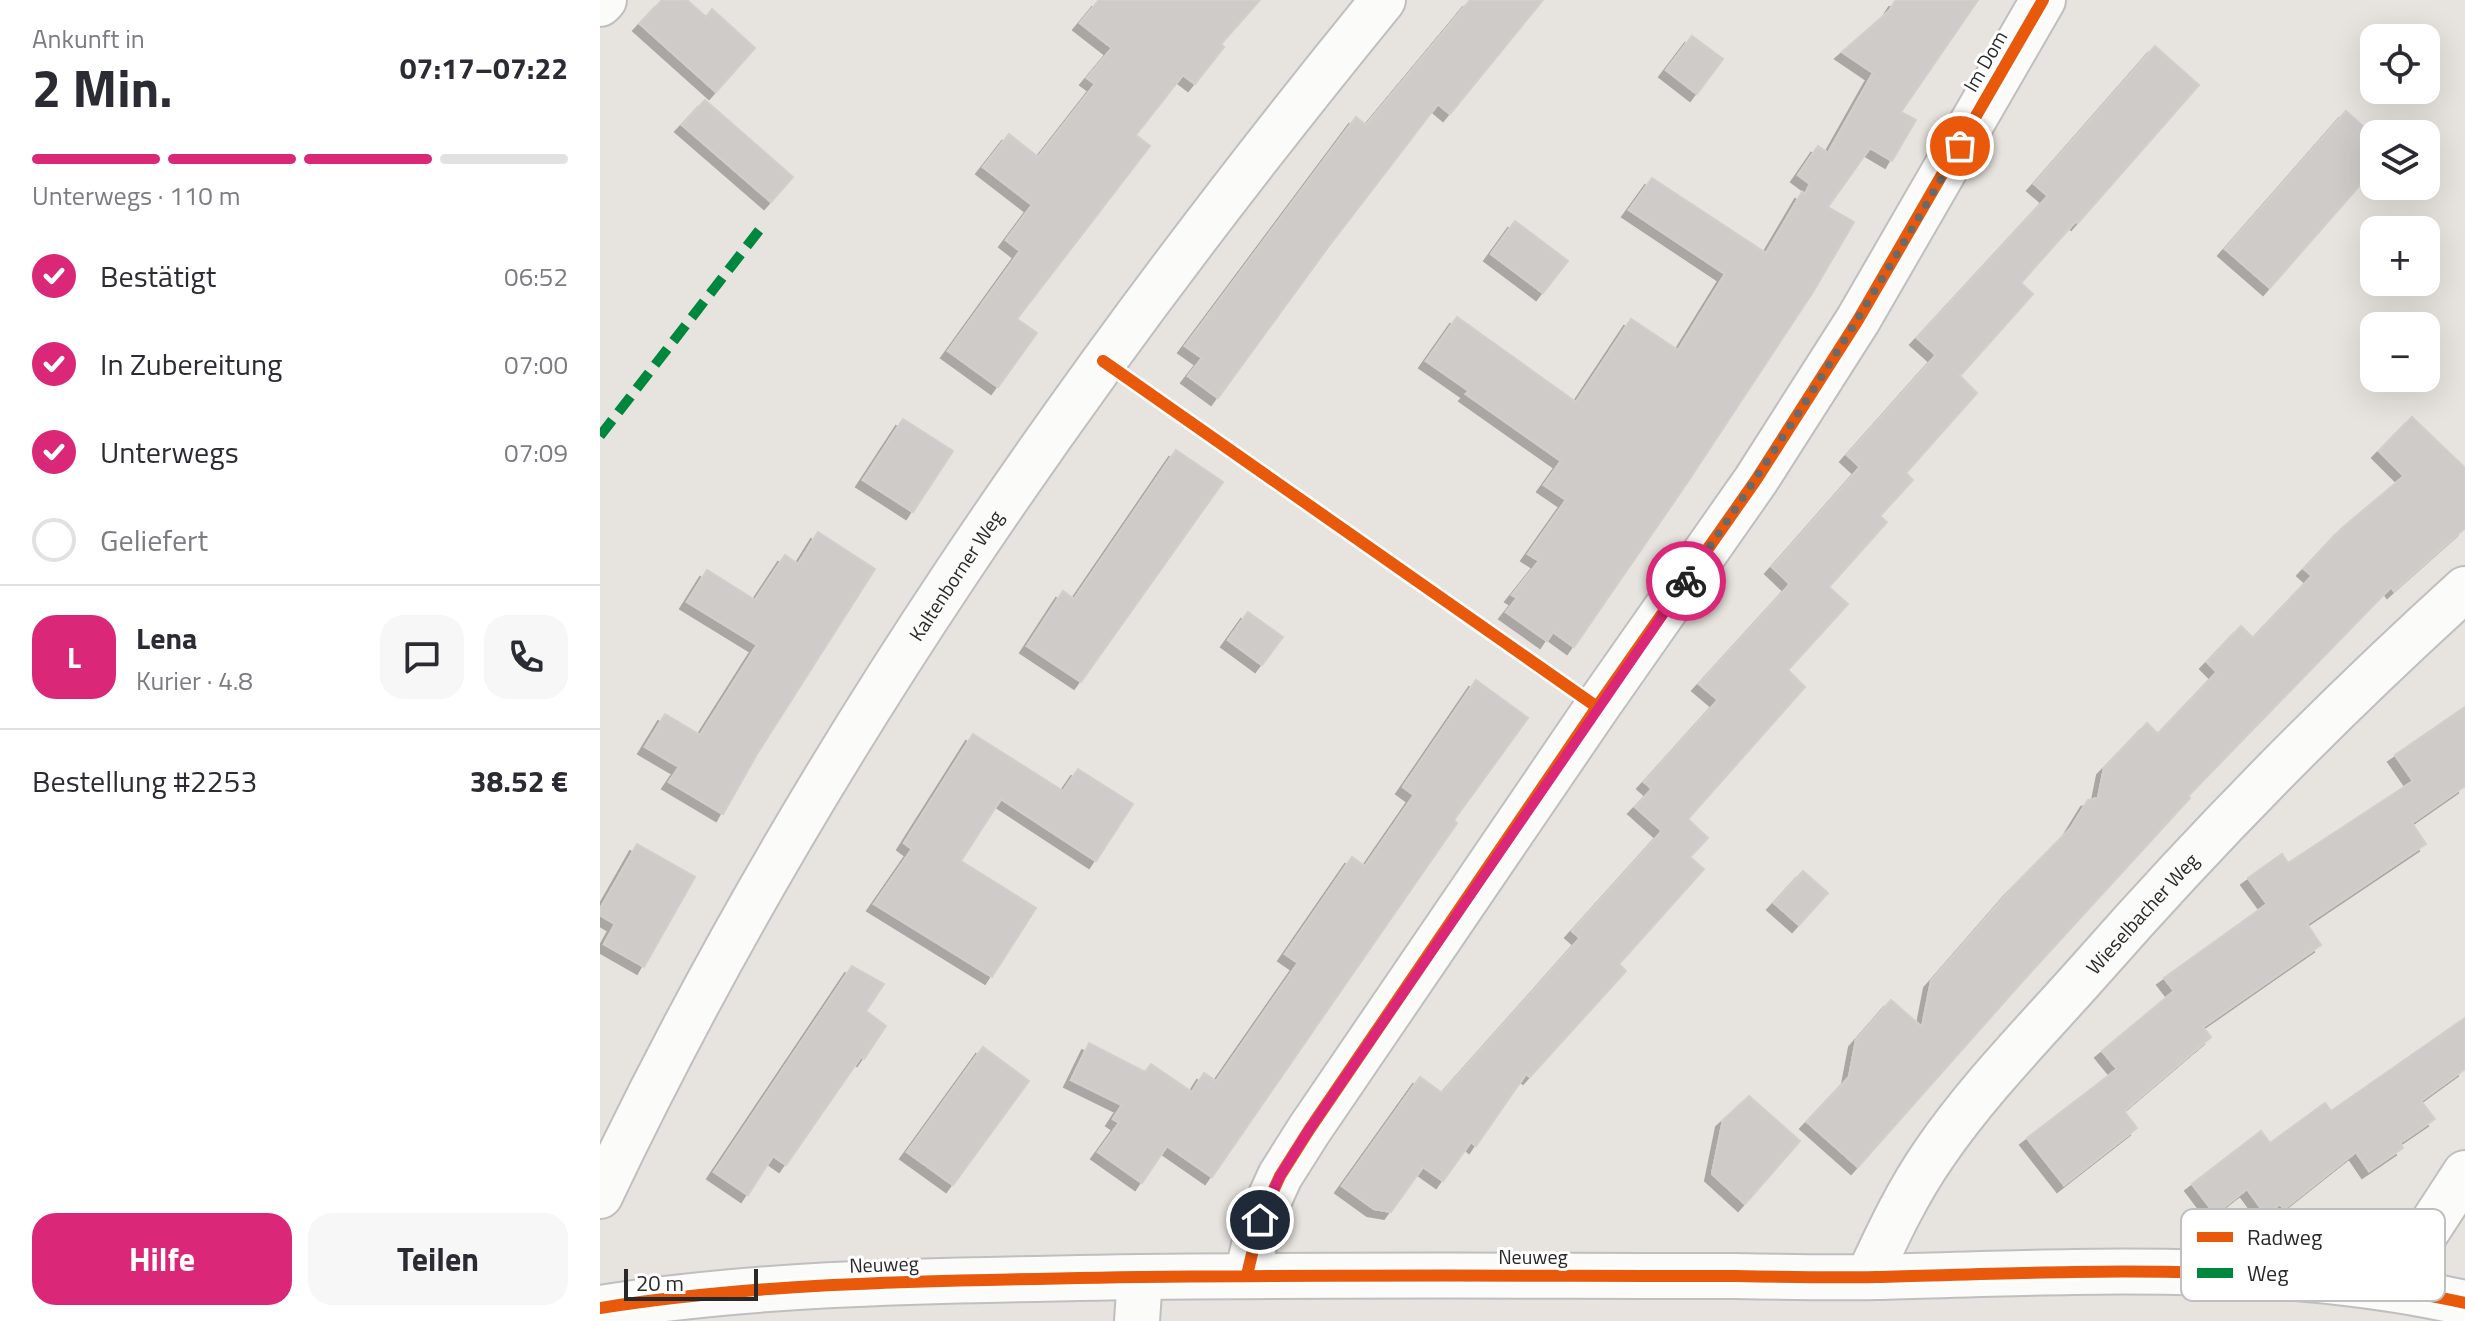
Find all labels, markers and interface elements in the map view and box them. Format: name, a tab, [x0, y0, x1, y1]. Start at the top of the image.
text: Ankunft in	[32, 19, 145, 58]
map controls	[2360, 24, 2440, 392]
button: locate	[2360, 24, 2440, 104]
street label: Im Dom	[1955, 25, 2015, 97]
text: 07:17–07:22	[400, 45, 568, 91]
text: 2 Min.	[32, 48, 173, 127]
pin	[1926, 112, 1994, 180]
button: layers	[2360, 120, 2440, 200]
icon: bag	[1938, 124, 1982, 168]
text: Unterwegs · 110 m	[32, 176, 240, 215]
button: +	[2360, 216, 2440, 296]
text: Bestätigt	[100, 253, 216, 299]
icon: check	[32, 254, 76, 298]
text: 06:52	[504, 257, 568, 296]
button: −	[2360, 312, 2440, 392]
text: In Zubereitung	[100, 341, 283, 387]
icon: check	[32, 342, 76, 386]
text: 07:00	[504, 345, 568, 384]
text: Unterwegs	[100, 429, 239, 475]
icon: check	[32, 430, 76, 474]
text: 07:09	[504, 433, 568, 472]
street label: Kaltenborner Weg	[900, 503, 1010, 647]
text: Geliefert	[100, 517, 208, 563]
courier	[1646, 541, 1726, 621]
icon: bike	[1664, 559, 1708, 603]
text: Lena	[136, 615, 197, 661]
button: chat	[380, 615, 464, 699]
button: phone	[484, 615, 568, 699]
text: L	[67, 634, 81, 680]
text: Kurier · 4.8	[136, 661, 253, 700]
text: Bestellung #2253	[32, 758, 257, 804]
text: 38.52 €	[470, 758, 568, 804]
street label: Wieselbacher Weg	[2078, 845, 2205, 981]
pin	[1226, 1186, 1294, 1254]
icon: home	[1238, 1198, 1282, 1242]
legend	[2181, 1209, 2445, 1301]
button: Hilfe	[32, 1213, 292, 1305]
button: Teilen	[308, 1213, 568, 1305]
text: Radweg	[2247, 1220, 2322, 1254]
street label: Neuweg	[1498, 1241, 1568, 1272]
street label: Neuweg	[849, 1247, 919, 1281]
text: Weg	[2247, 1256, 2288, 1290]
scale bar	[624, 1265, 758, 1301]
text: 20 m	[636, 1266, 684, 1300]

